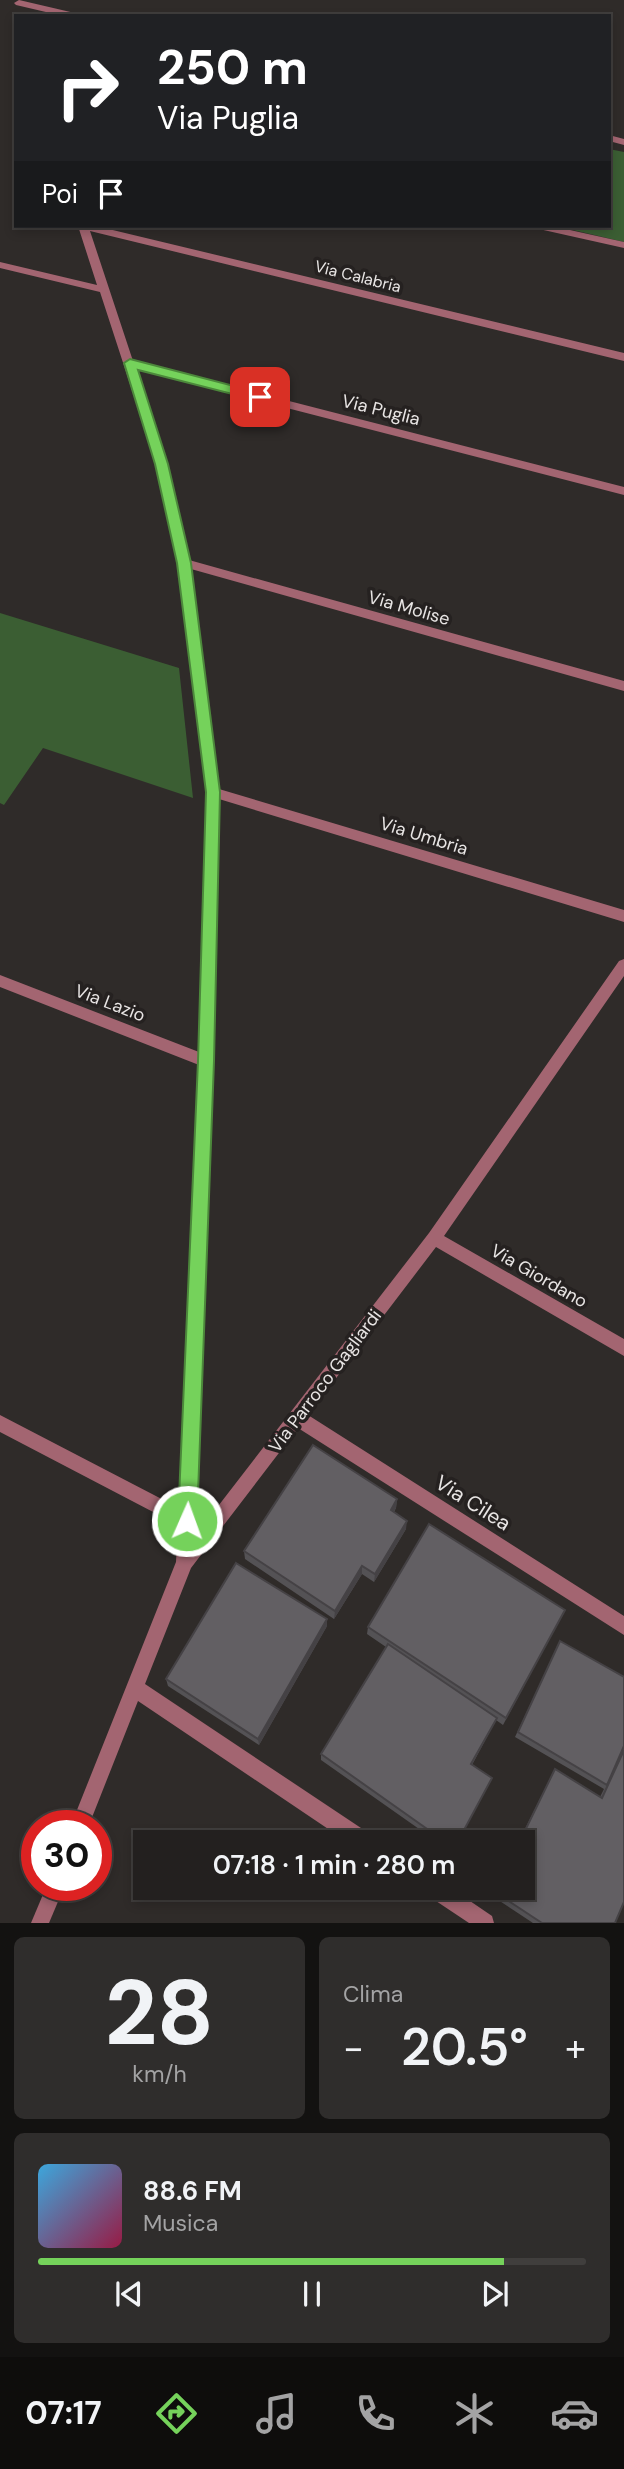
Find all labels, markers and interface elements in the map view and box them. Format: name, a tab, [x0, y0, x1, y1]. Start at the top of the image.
text: 250 m	[157, 35, 308, 99]
icon: right	[42, 42, 133, 133]
text: Via Puglia	[157, 97, 299, 139]
icon: arrive	[92, 175, 130, 213]
text: Poi	[42, 177, 78, 211]
street label: Via Calabria	[312, 256, 403, 297]
pin	[230, 367, 290, 427]
icon: arrive	[241, 378, 279, 416]
street label: Via Puglia	[339, 389, 423, 431]
street label: Via Molise	[365, 585, 453, 631]
street label: Via Umbria	[377, 811, 471, 861]
street label: Via Lazio	[71, 979, 149, 1027]
street label: Via Giordano	[486, 1239, 592, 1313]
street label: Via Parroco Gagliardi	[263, 1304, 387, 1458]
street label: Via Cilea	[430, 1469, 516, 1537]
position arrow	[150, 1484, 224, 1558]
speed limit sign: 30	[21, 1810, 112, 1901]
text: 07:18 · 1 min · 280 m	[213, 1848, 455, 1882]
text: 28	[105, 1954, 214, 2072]
text: Clima	[343, 1979, 403, 2009]
text: 20.5°	[401, 2013, 528, 2081]
text: −	[343, 2023, 364, 2073]
text: +	[565, 2023, 586, 2073]
text: km/h	[132, 2059, 187, 2089]
text: 88.6 FM	[143, 2174, 242, 2208]
text: Musica	[143, 2208, 218, 2238]
icon: previous	[110, 2275, 148, 2313]
icon: pause	[293, 2275, 331, 2313]
icon: next	[476, 2275, 514, 2313]
icon: directions	[152, 2389, 201, 2438]
icon: music	[252, 2389, 301, 2438]
icon: phone	[351, 2389, 400, 2438]
icon: climate	[450, 2389, 499, 2438]
icon: car	[550, 2389, 599, 2438]
text: 07:17	[25, 2392, 102, 2434]

